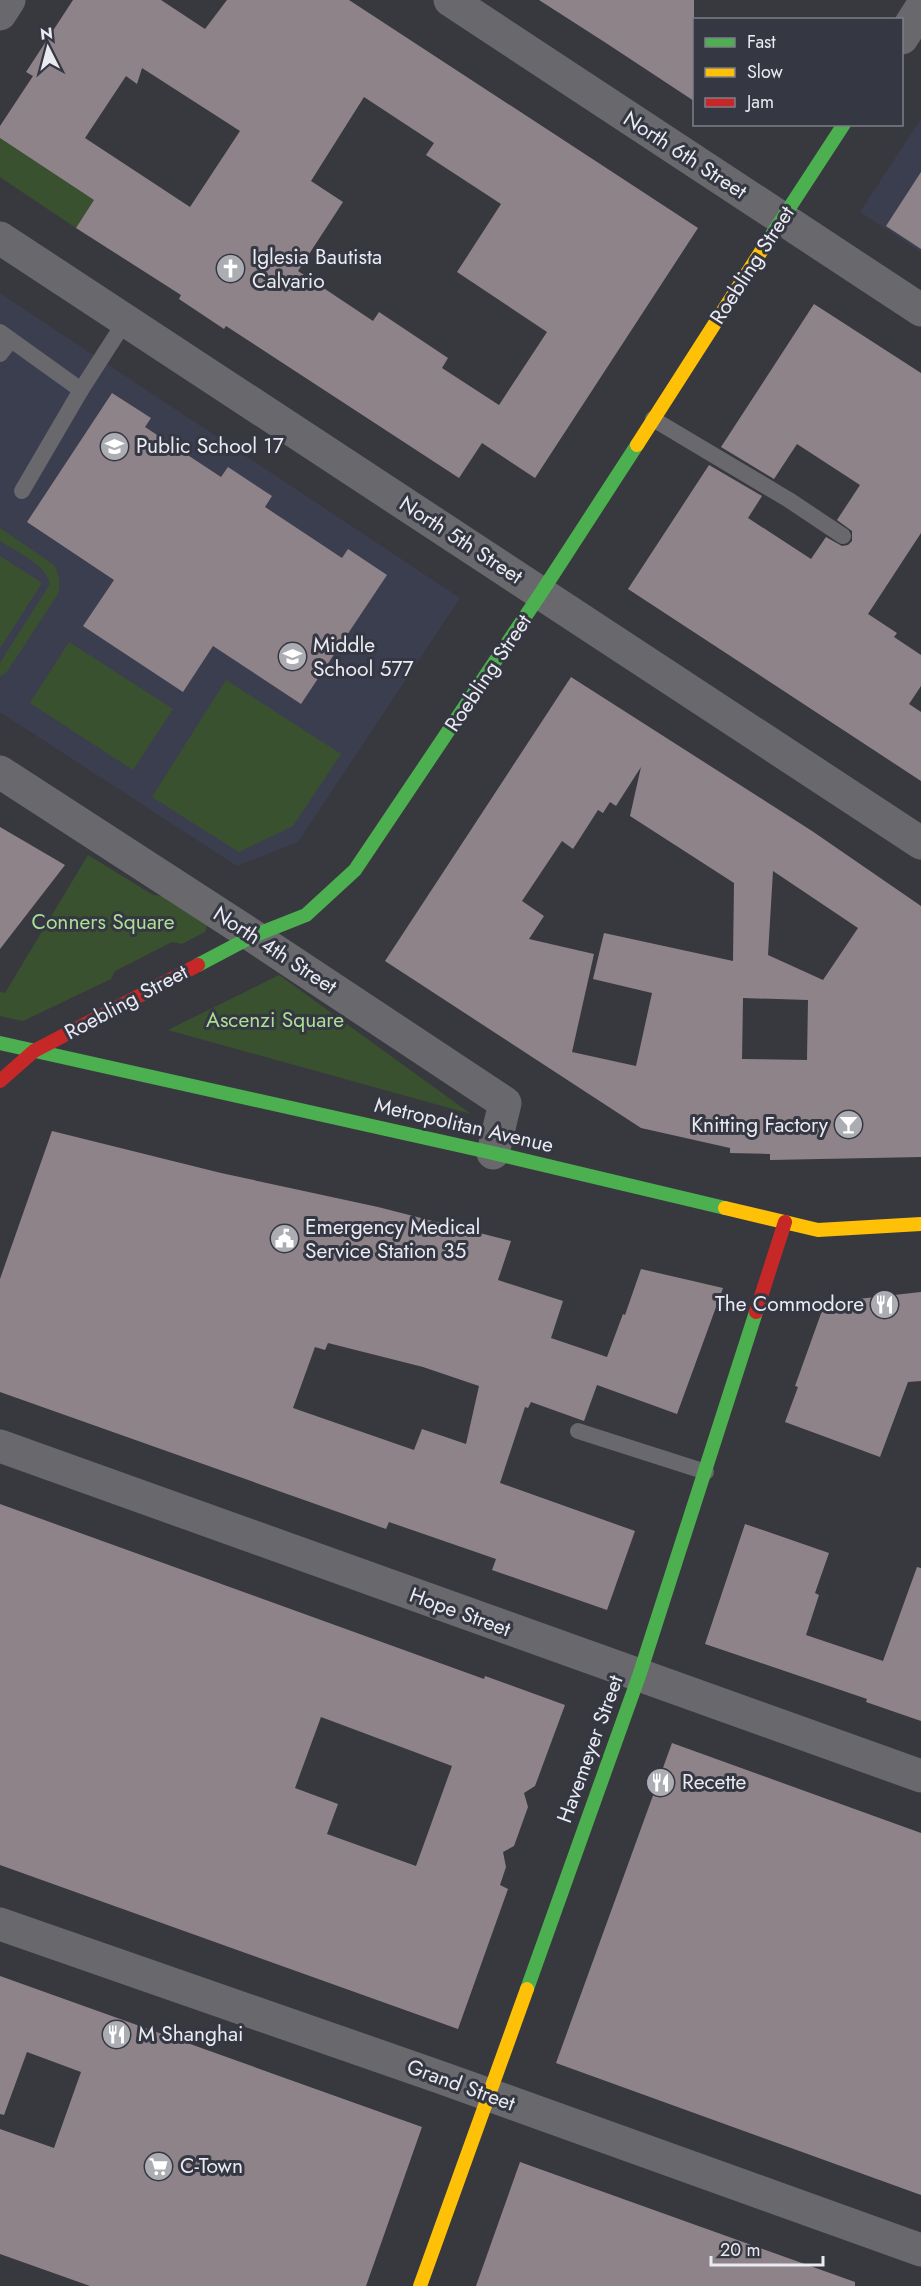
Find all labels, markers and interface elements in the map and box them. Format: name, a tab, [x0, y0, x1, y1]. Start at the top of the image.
north arrow	[18, 18, 78, 78]
legend	[693, 18, 903, 126]
text: N	[39, 21, 54, 46]
text: Fast	[747, 29, 776, 55]
text: Slow	[747, 59, 784, 85]
text: Jam	[745, 89, 774, 115]
street label: North 6th Street	[617, 104, 753, 206]
street label: Roebling Street	[702, 200, 802, 330]
place label: Iglesia Bautista Calvario	[252, 242, 382, 296]
church icon: Iglesia Bautista Calvario	[215, 253, 247, 285]
school or university icon: Public School 17	[99, 430, 131, 462]
place label: Public School 17	[136, 431, 284, 461]
street label: North 5th Street	[393, 489, 529, 591]
street label: Roebling Street	[438, 608, 538, 738]
place label: Middle School 577	[313, 630, 414, 684]
school or university icon: Middle School 577	[276, 641, 308, 673]
street label: North 4th Street	[207, 899, 343, 1001]
park label: Conners Square	[32, 907, 175, 937]
street label: Roebling Street	[59, 957, 193, 1047]
park label: Ascenzi Square	[206, 1005, 344, 1035]
street label: Metropolitan Avenue	[372, 1090, 557, 1160]
bar icon: Knitting Factory	[833, 1109, 865, 1141]
place label: Knitting Factory	[691, 1110, 829, 1140]
place label: Emergency Medical Service Station 35	[305, 1212, 480, 1266]
public building icon: Emergency Medical Service Station 35	[268, 1223, 300, 1255]
restaurant icon: The Commodore	[869, 1288, 901, 1320]
place label: The Commodore	[715, 1289, 864, 1319]
street label: Hope Street	[405, 1580, 515, 1644]
street label: Havemeyer Street	[549, 1671, 631, 1827]
restaurant icon: Recette	[645, 1766, 677, 1798]
place label: Recette	[682, 1767, 747, 1797]
restaurant icon: M Shanghai	[101, 2018, 133, 2050]
place label: M Shanghai	[138, 2019, 244, 2049]
street label: Grand Street	[403, 2052, 519, 2118]
supermarket icon: C-Town	[143, 2150, 175, 2182]
place label: C-Town	[180, 2151, 243, 2181]
scale bar	[711, 2229, 824, 2267]
text: 20 m	[720, 2237, 760, 2263]

